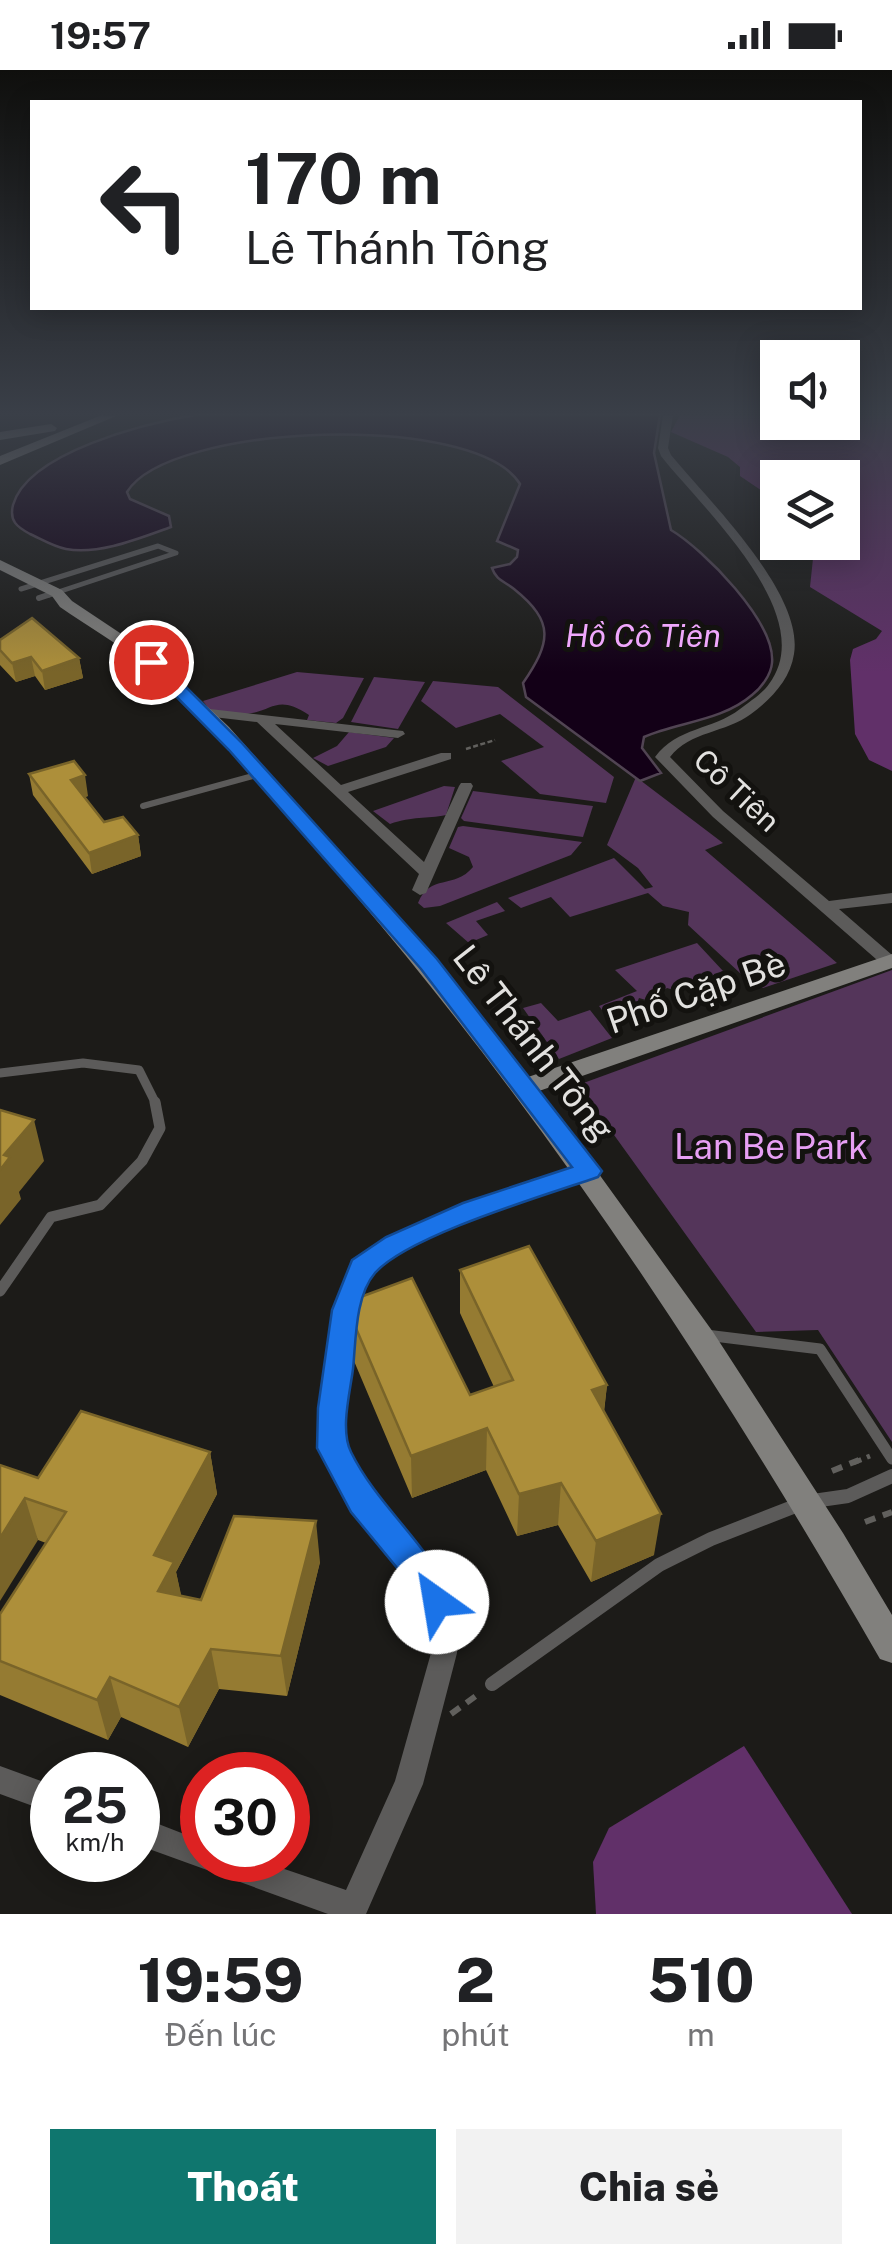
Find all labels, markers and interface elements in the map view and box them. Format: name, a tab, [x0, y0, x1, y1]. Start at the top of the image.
text: 19:57	[50, 13, 151, 58]
text: 170 m	[245, 137, 442, 220]
icon: left	[80, 140, 210, 270]
text: Lê Thánh Tông	[245, 221, 550, 274]
map controls	[760, 340, 860, 560]
button: sound	[760, 340, 860, 440]
button: layers	[760, 460, 860, 560]
water label: Hồ Cô Tiên	[565, 617, 721, 654]
pin	[109, 620, 194, 705]
icon: arrive	[124, 635, 179, 690]
street label: Cô Tiên	[687, 741, 787, 839]
street label: Lê Thánh Tông	[445, 937, 623, 1149]
street label: Phố Cặp Bè	[601, 942, 791, 1042]
park label: Lan Be Park	[674, 1126, 868, 1167]
position arrow	[385, 1550, 489, 1654]
speed limit sign: 30	[180, 1752, 310, 1882]
text: 25	[62, 1775, 128, 1834]
text: km/h	[66, 1827, 124, 1857]
text: 19:59	[138, 1945, 304, 2016]
text: 2	[456, 1945, 495, 2016]
text: 510	[647, 1945, 754, 2016]
text: Đến lúc	[164, 2016, 277, 2053]
text: phút	[441, 2016, 510, 2053]
text: m	[687, 2016, 715, 2053]
button: Thoát	[50, 2129, 436, 2244]
button: Chia sẻ	[456, 2129, 842, 2244]

